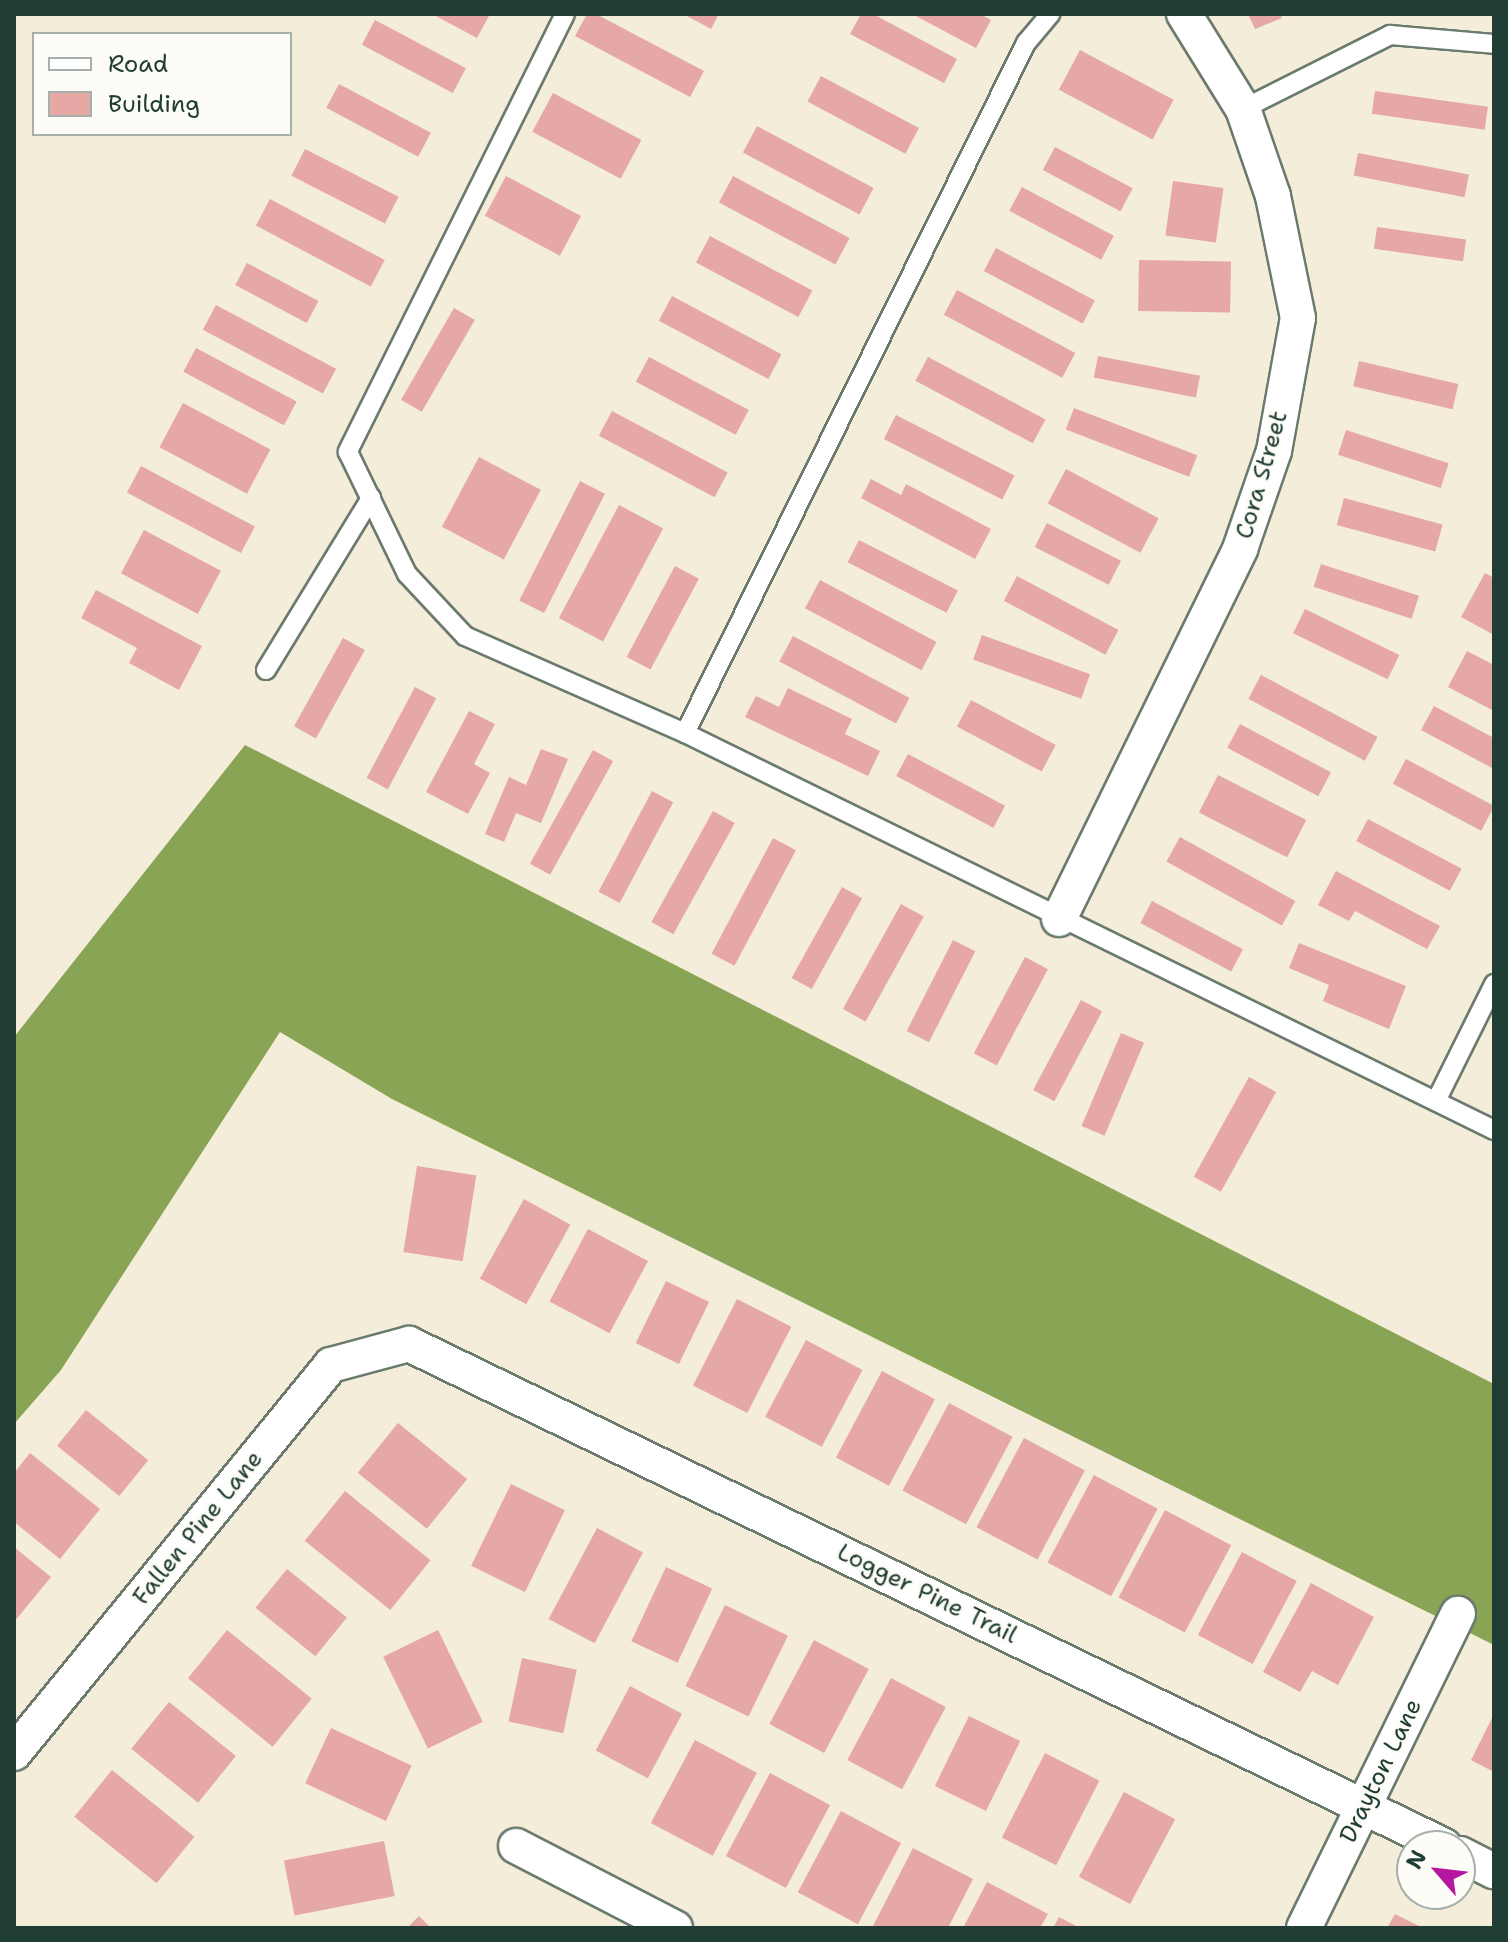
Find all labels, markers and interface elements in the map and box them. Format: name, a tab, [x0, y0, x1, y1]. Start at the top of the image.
legend	[32, 32, 292, 136]
text: Road	[108, 48, 168, 80]
text: Building	[108, 88, 200, 120]
street label: Cora Street	[1230, 408, 1294, 542]
street label: Fallen Pine Lane	[127, 1445, 269, 1611]
street label: Logger Pine Trail	[832, 1538, 1022, 1650]
street label: Drayton Lane	[1334, 1694, 1428, 1848]
north arrow	[1396, 1830, 1476, 1910]
text: N	[1399, 1845, 1433, 1874]

